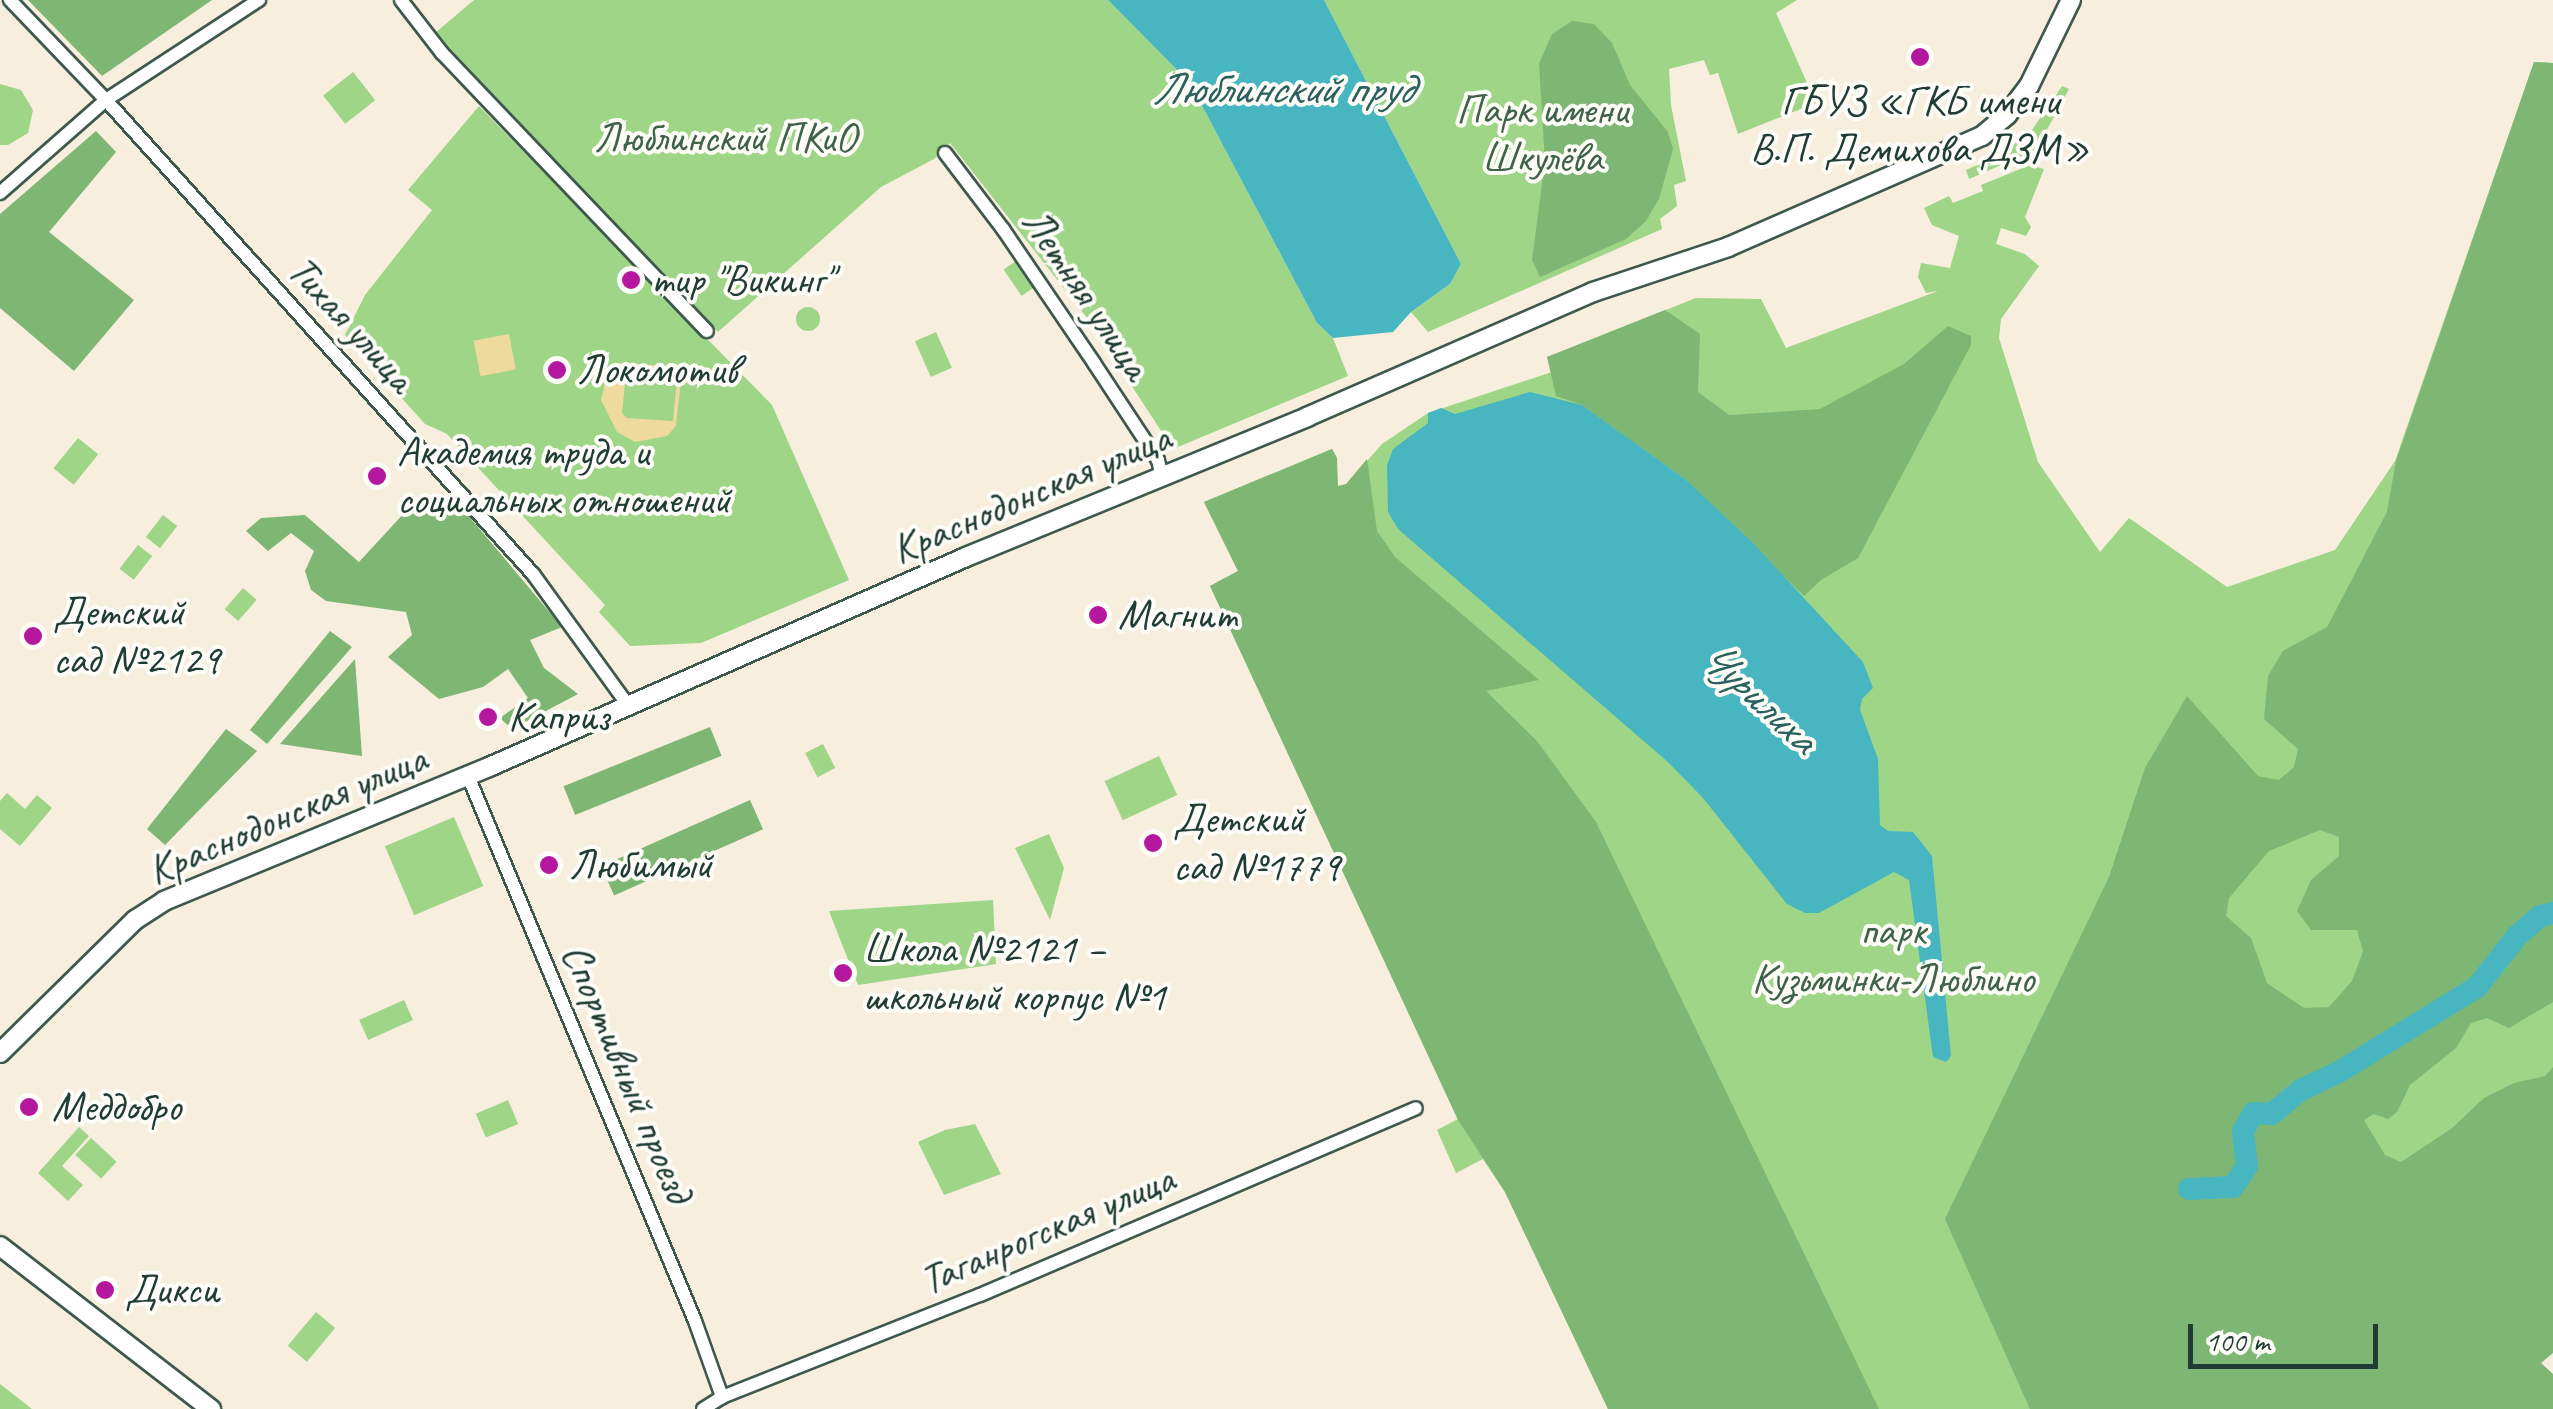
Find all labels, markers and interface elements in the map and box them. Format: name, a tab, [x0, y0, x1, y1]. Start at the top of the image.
marker: ГБУЗ «ГКБ имени В.П. Демихова ДЗМ»	[1907, 44, 1933, 70]
water label: Люблинский пруд	[1152, 62, 1412, 116]
place label: ГБУЗ «ГКБ имени В.П. Демихова ДЗМ»	[1750, 76, 2090, 174]
park label: Парк имени Шкулёва	[1458, 85, 1626, 184]
park label: Люблинский ПКиО	[594, 113, 856, 163]
street label: Летняя улица	[1011, 199, 1161, 389]
street label: Тихая улица	[276, 245, 426, 403]
place label: тир "Викинг"	[651, 255, 833, 305]
marker: тир "Викинг"	[620, 269, 642, 291]
place label: Локомотив	[577, 345, 737, 395]
marker: Локомотив	[546, 359, 568, 381]
street label: Краснодонская улица	[882, 412, 1180, 576]
place label: Академия труда и социальных отношений	[397, 427, 724, 526]
marker: Академия труда и социальных отношений	[366, 465, 388, 487]
place label: Детский сад №2129	[53, 587, 220, 686]
place label: Магнит	[1118, 590, 1237, 640]
marker: Магнит	[1087, 604, 1109, 626]
marker: Детский сад №2129	[22, 625, 44, 647]
water label: Чурилиха	[1689, 630, 1829, 764]
place label: Каприз	[508, 692, 608, 742]
marker: Каприз	[477, 706, 499, 728]
street label: Краснодонская улица	[138, 733, 436, 897]
place label: Детский сад №1779	[1173, 794, 1340, 892]
marker: Детский сад №1779	[1142, 832, 1164, 854]
place label: Любимый	[569, 840, 712, 890]
marker: Любимый	[538, 854, 560, 876]
park label: парк Кузьминки-Люблино	[1752, 906, 2034, 1004]
place label: Школа №2121 – школьный корпус №1	[863, 924, 1166, 1022]
street label: Спортивный проезд	[550, 936, 704, 1210]
marker: Школа №2121 – школьный корпус №1	[832, 962, 854, 984]
place label: Меддобро	[52, 1082, 181, 1132]
marker: Меддобро	[16, 1094, 42, 1120]
street label: Таганрогская улица	[911, 1153, 1183, 1307]
place label: Дикси	[125, 1265, 219, 1315]
marker: Дикси	[94, 1279, 116, 1301]
scale bar	[2193, 1304, 2383, 1366]
text: 100 m	[2205, 1322, 2270, 1360]

